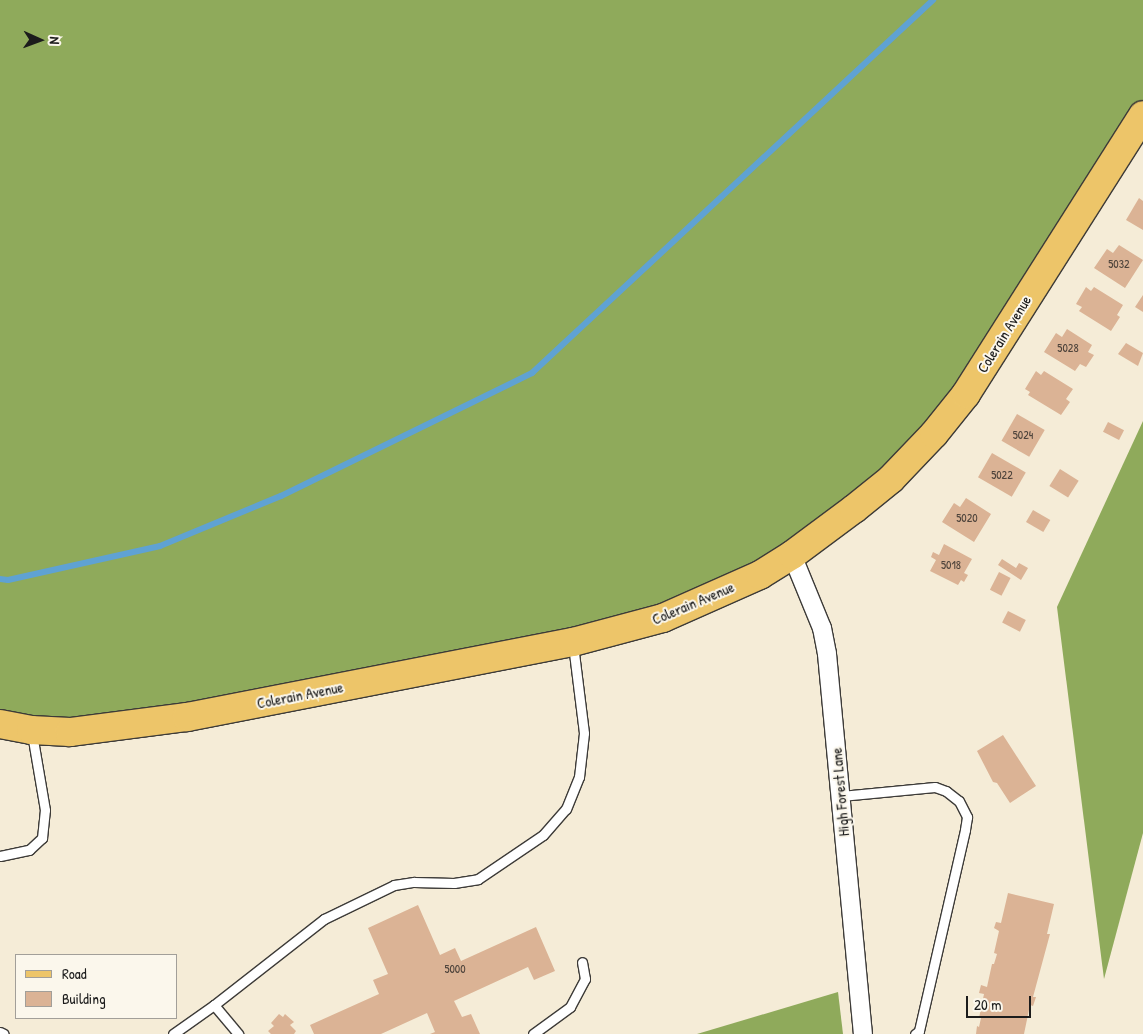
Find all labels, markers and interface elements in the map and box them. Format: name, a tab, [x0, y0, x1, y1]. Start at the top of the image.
north arrow	[15, 15, 65, 65]
text: N	[46, 36, 65, 45]
house number: 5032	[1108, 257, 1130, 271]
street label: Colerain Avenue	[973, 292, 1035, 376]
house number: 5028	[1057, 341, 1079, 355]
house number: 5024	[1013, 428, 1033, 442]
house number: 5022	[991, 468, 1013, 482]
house number: 5020	[956, 511, 978, 525]
house number: 5018	[941, 558, 961, 572]
street label: Colerain Avenue	[649, 578, 737, 628]
street label: Colerain Avenue	[255, 678, 345, 712]
street label: High Forest Lane	[827, 747, 853, 837]
legend	[15, 954, 178, 1019]
house number: 5000	[444, 962, 466, 976]
text: Road	[62, 963, 87, 984]
scale bar	[968, 986, 1033, 1018]
text: Building	[62, 988, 106, 1009]
text: 20 m	[974, 994, 1001, 1015]

